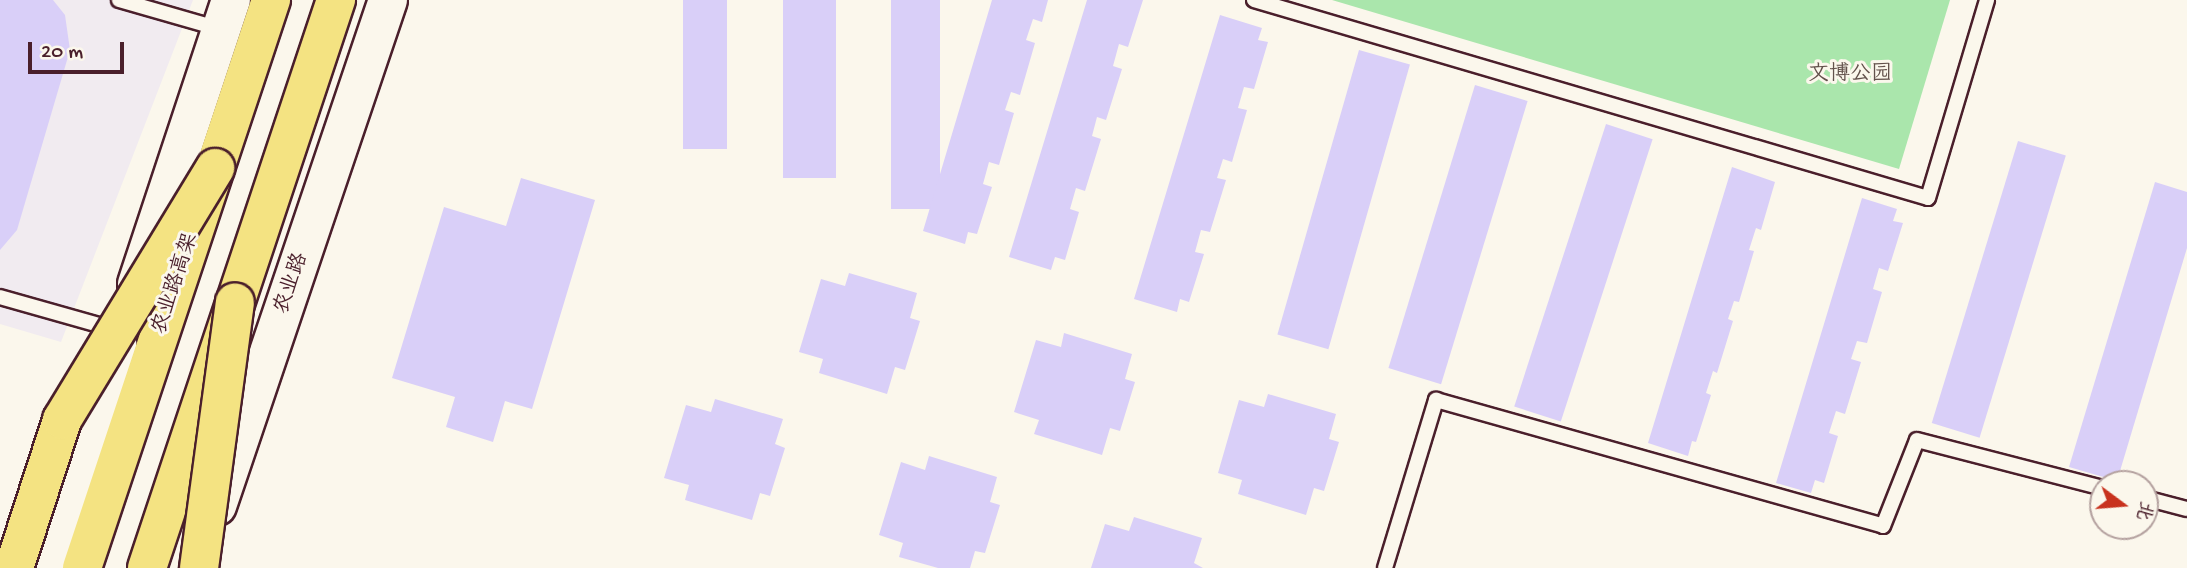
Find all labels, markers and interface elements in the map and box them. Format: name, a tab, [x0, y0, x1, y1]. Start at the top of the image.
scale bar	[32, 28, 128, 72]
text: 20 m	[41, 41, 83, 66]
park label: 文博公园	[1808, 63, 1892, 89]
street label: 农业路高架	[149, 230, 205, 338]
street label: 农业路	[271, 250, 315, 318]
north arrow	[2089, 470, 2159, 540]
text: 北	[2129, 498, 2156, 523]

